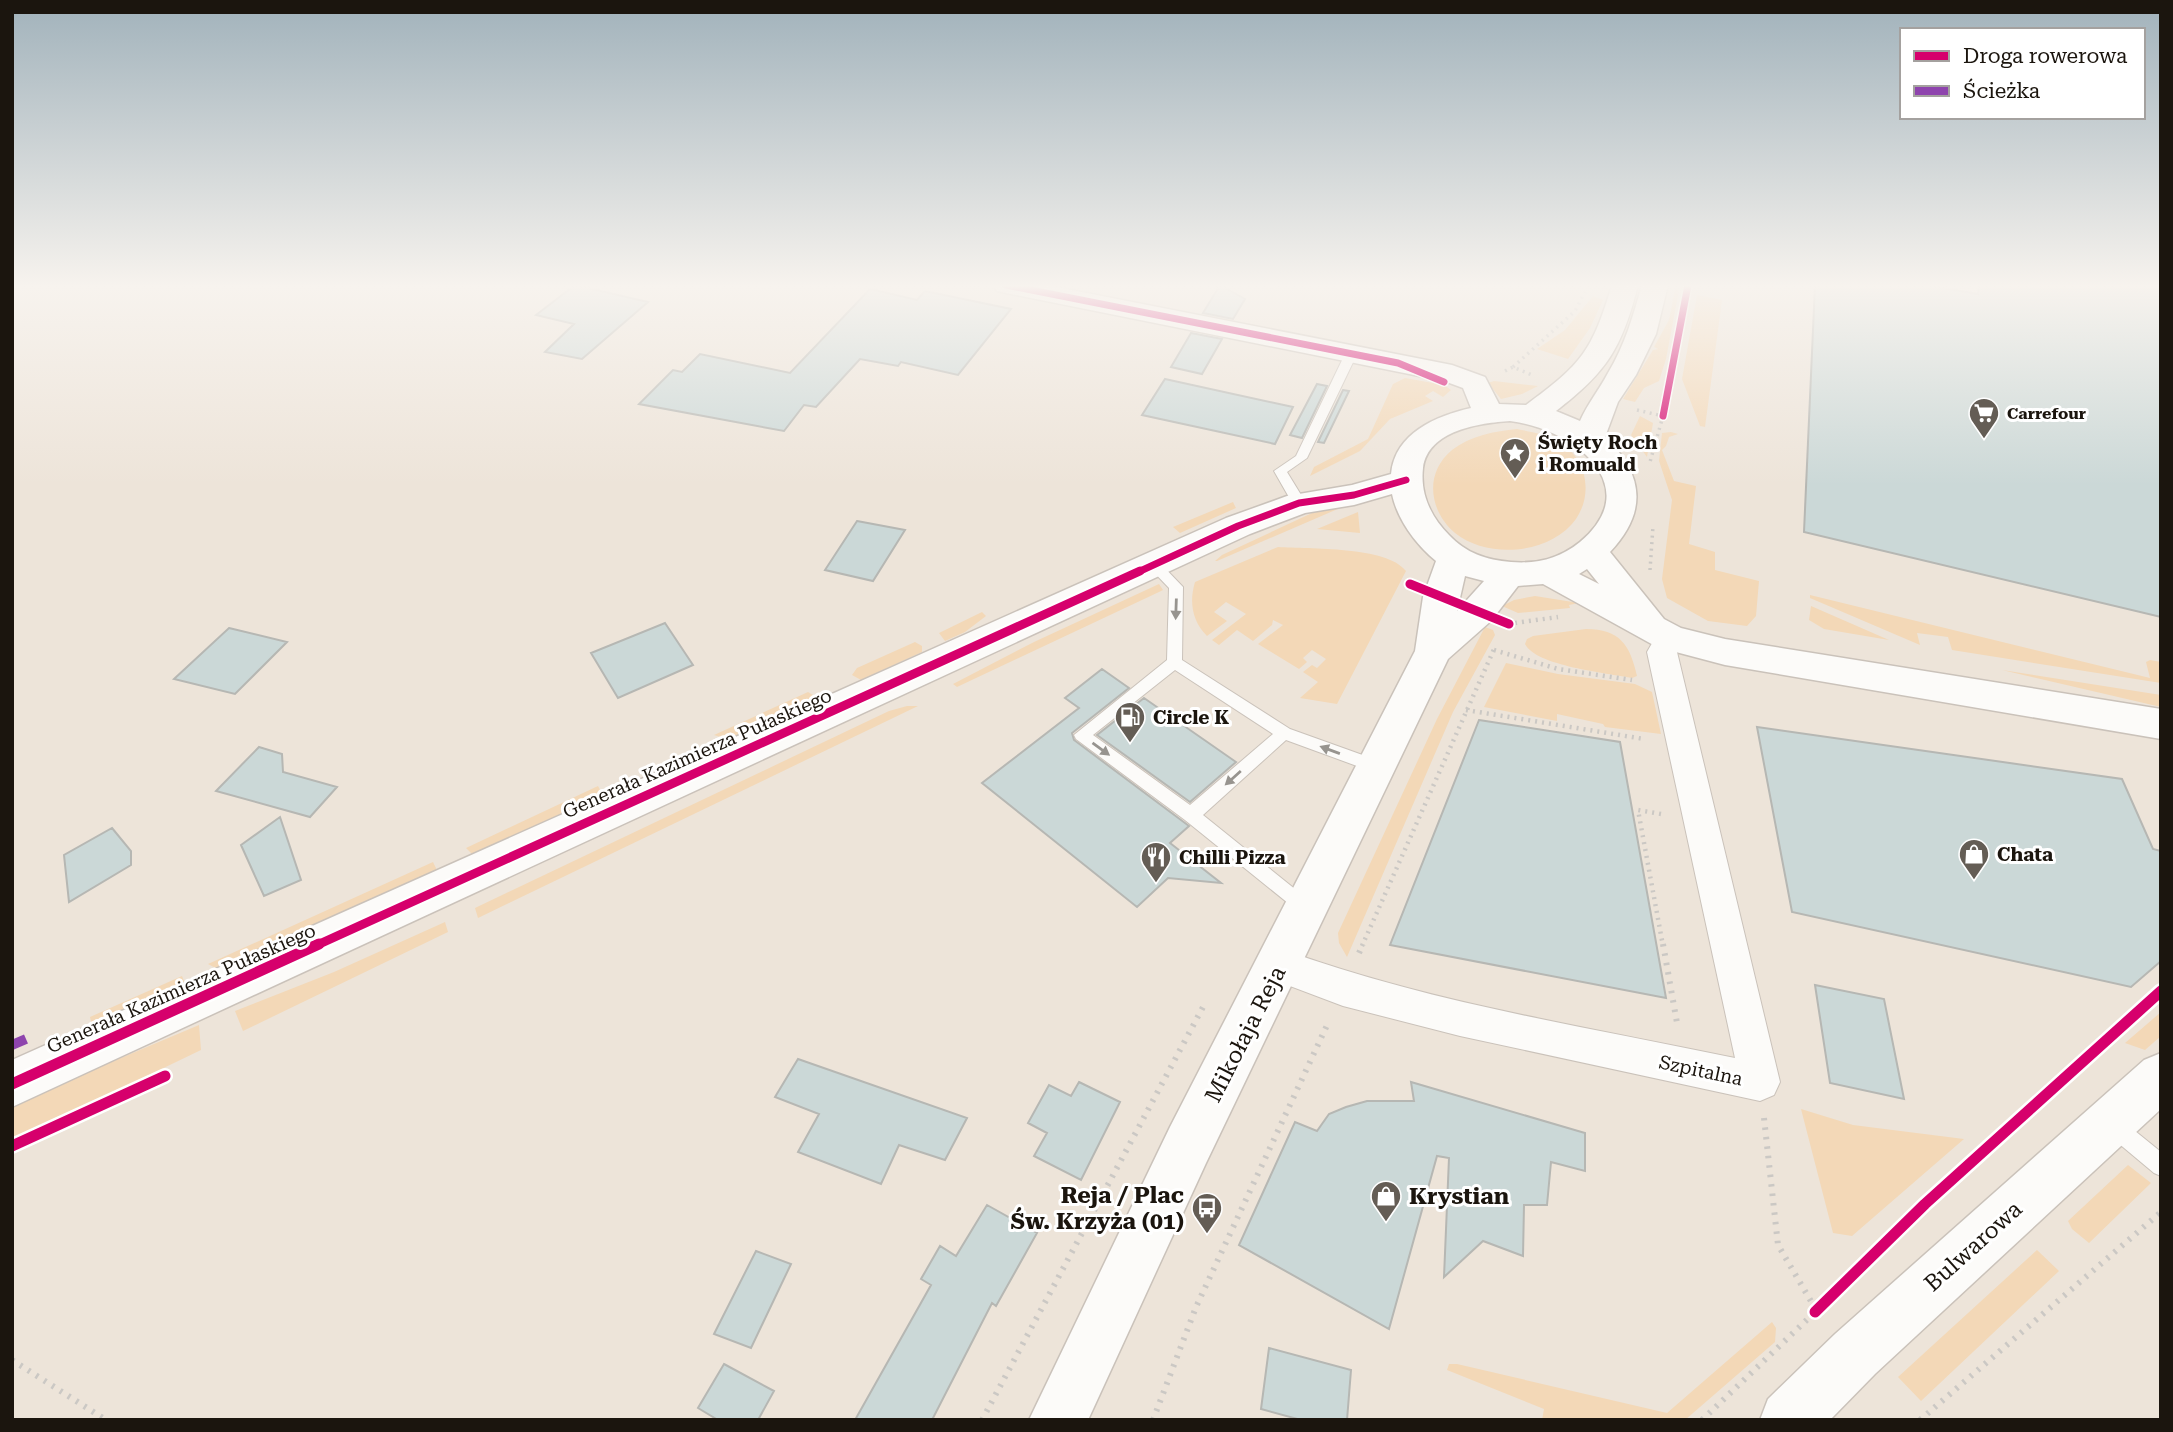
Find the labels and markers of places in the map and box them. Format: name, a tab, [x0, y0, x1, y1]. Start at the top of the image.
supermarket icon: Carrefour	[1967, 396, 2001, 440]
place label: Carrefour	[2007, 404, 2086, 423]
place label: Święty Roch i Romuald	[1538, 431, 1658, 476]
place icon: Święty Roch i Romuald	[1498, 436, 1532, 480]
fuel station icon: Circle K	[1113, 700, 1147, 744]
place label: Circle K	[1153, 706, 1229, 729]
shop icon: Chata	[1957, 837, 1991, 881]
restaurant icon: Chilli Pizza	[1139, 840, 1173, 884]
place label: Chata	[1997, 843, 2053, 866]
place label: Chilli Pizza	[1179, 846, 1286, 869]
shop icon: Krystian	[1369, 1179, 1403, 1223]
place label: Reja / Plac Św. Krzyża (01)	[1011, 1182, 1184, 1235]
place label: Krystian	[1409, 1183, 1510, 1210]
bus stop icon: Reja / Plac Św. Krzyża (01)	[1190, 1191, 1224, 1235]

